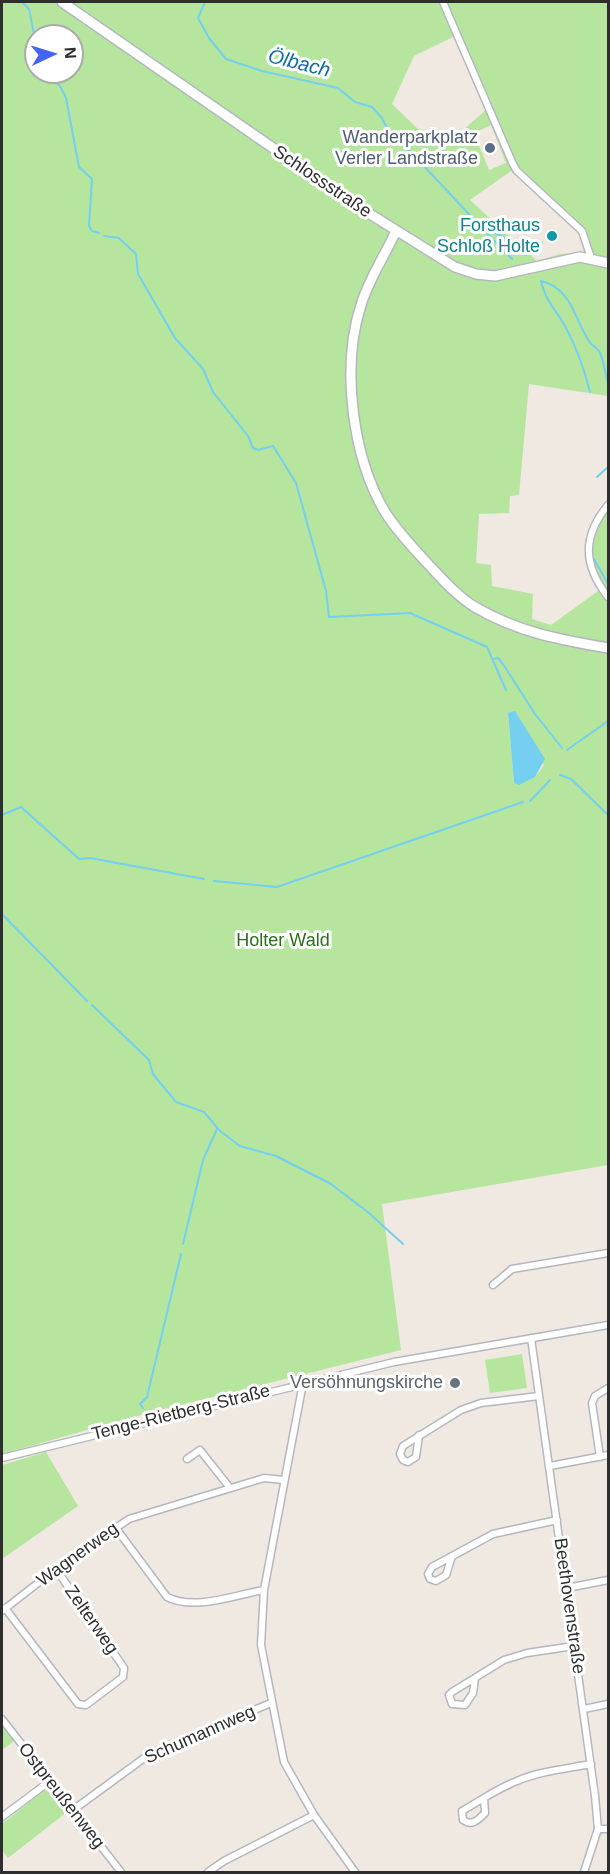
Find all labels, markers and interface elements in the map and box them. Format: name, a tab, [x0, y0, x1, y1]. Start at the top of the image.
north arrow	[24, 24, 84, 84]
water label: Ölbach	[265, 45, 333, 83]
text: N	[62, 46, 79, 59]
place label: Wanderparkplatz Verler Landstraße	[335, 127, 478, 170]
street label: Schlossstraße	[269, 141, 375, 223]
marker: Wanderparkplatz Verler Landstraße	[483, 141, 497, 155]
place label: Forsthaus Schloß Holte	[437, 215, 540, 258]
marker: Forsthaus Schloß Holte	[545, 229, 559, 243]
park label: Holter Wald	[236, 930, 330, 952]
place label: Versöhnungskirche	[290, 1372, 443, 1394]
marker: Versöhnungskirche	[448, 1376, 462, 1390]
street label: Tenge-Rietberg-Straße	[90, 1380, 272, 1446]
street label: Wagnerweg	[33, 1518, 123, 1592]
street label: Beethovenstraße	[549, 1537, 589, 1675]
street label: Zelterweg	[59, 1581, 123, 1659]
street label: Schumannweg	[141, 1701, 259, 1769]
street label: Ostpreußenweg	[13, 1739, 109, 1853]

